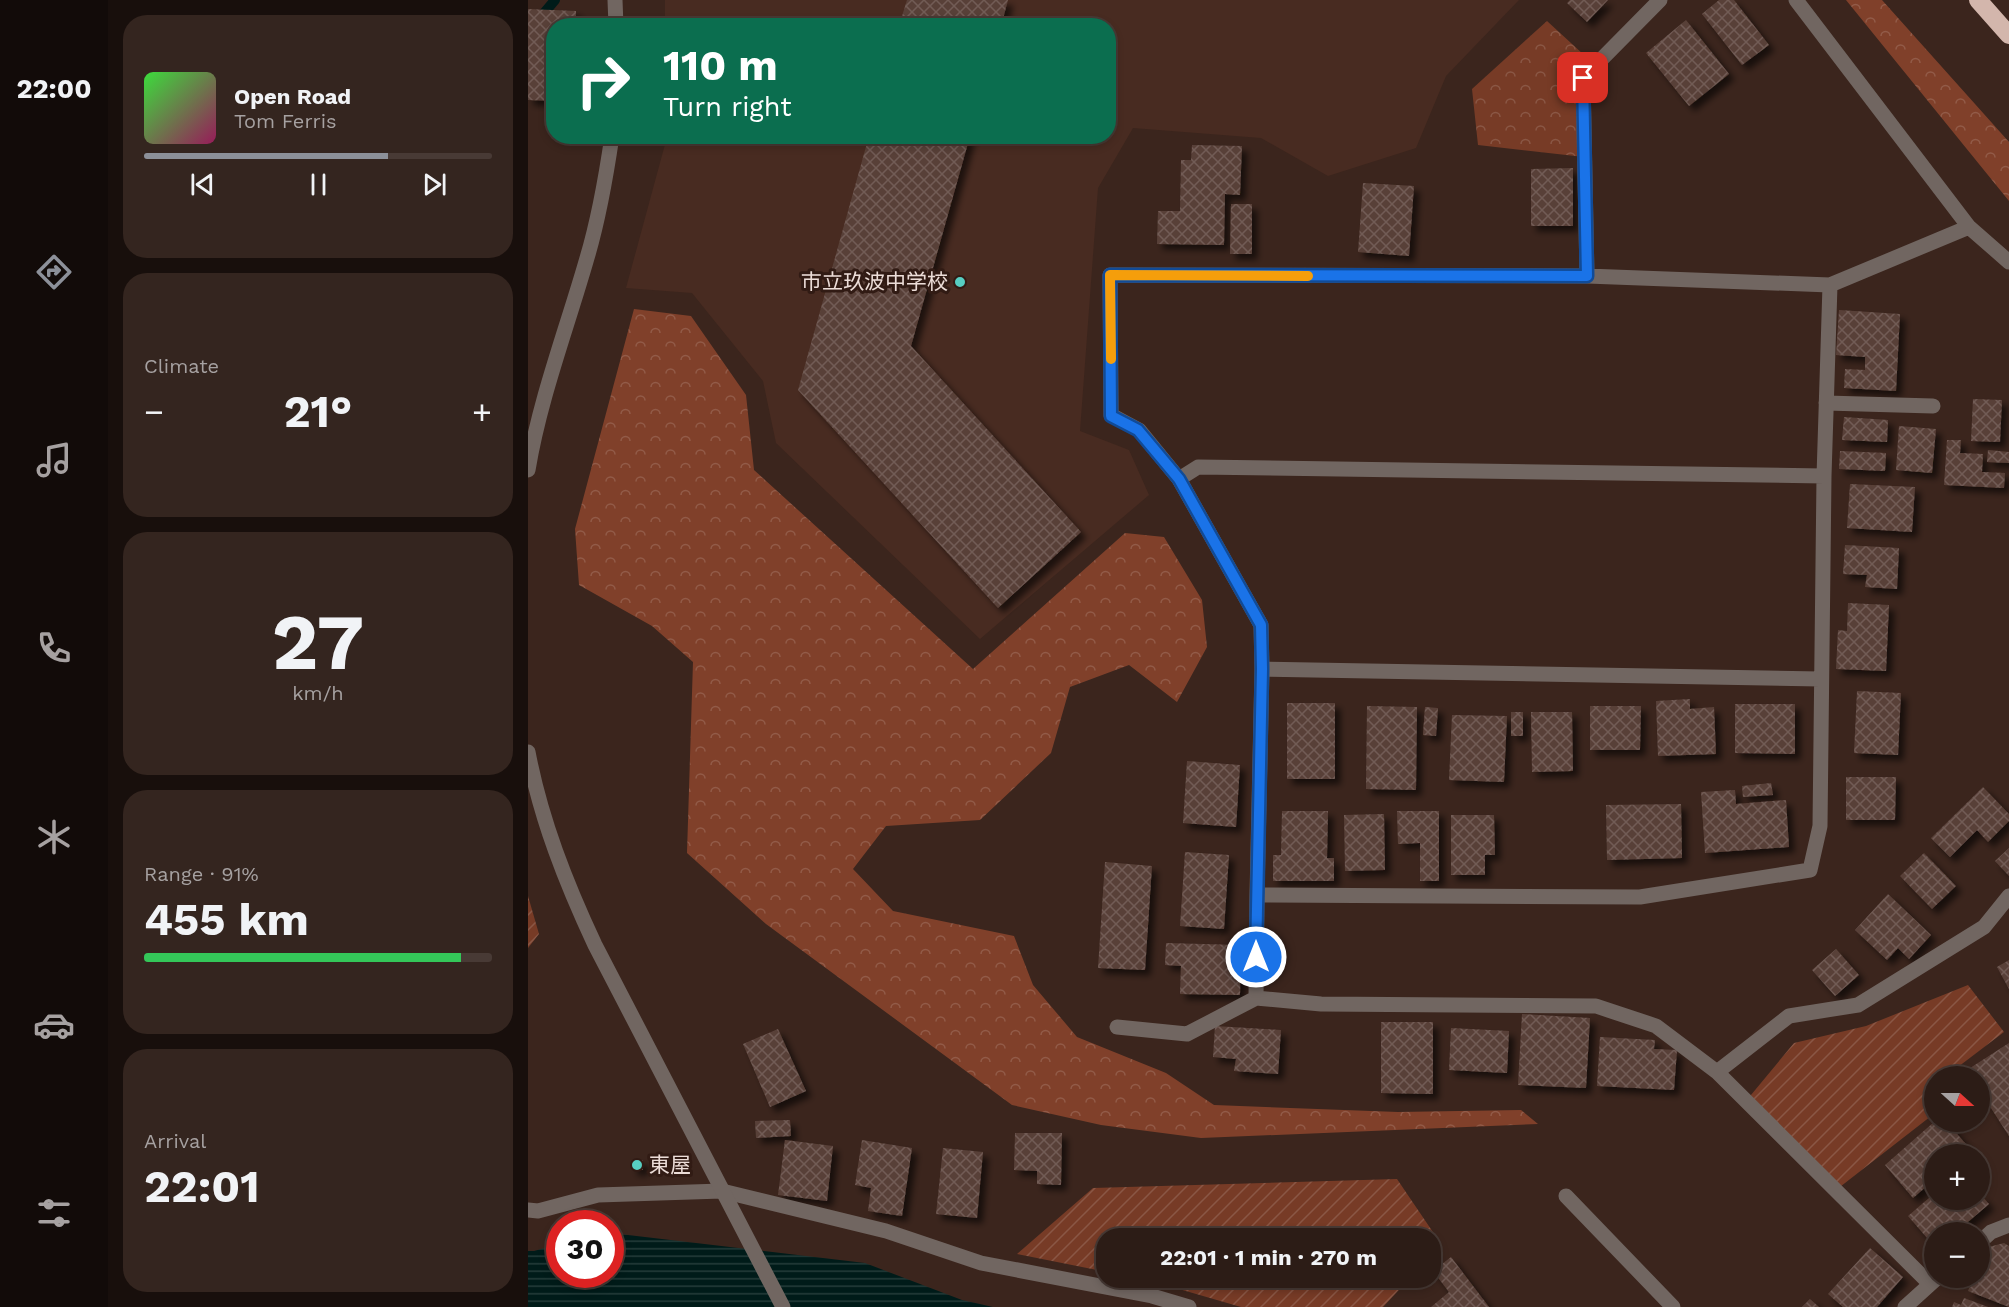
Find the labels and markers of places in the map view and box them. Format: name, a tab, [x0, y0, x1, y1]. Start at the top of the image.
pin	[1557, 52, 1608, 103]
place label: 市立玖波中学校	[801, 269, 948, 294]
marker: 市立玖波中学校	[953, 275, 967, 289]
place label: 東屋	[649, 1152, 691, 1177]
marker: 東屋	[630, 1158, 644, 1172]

